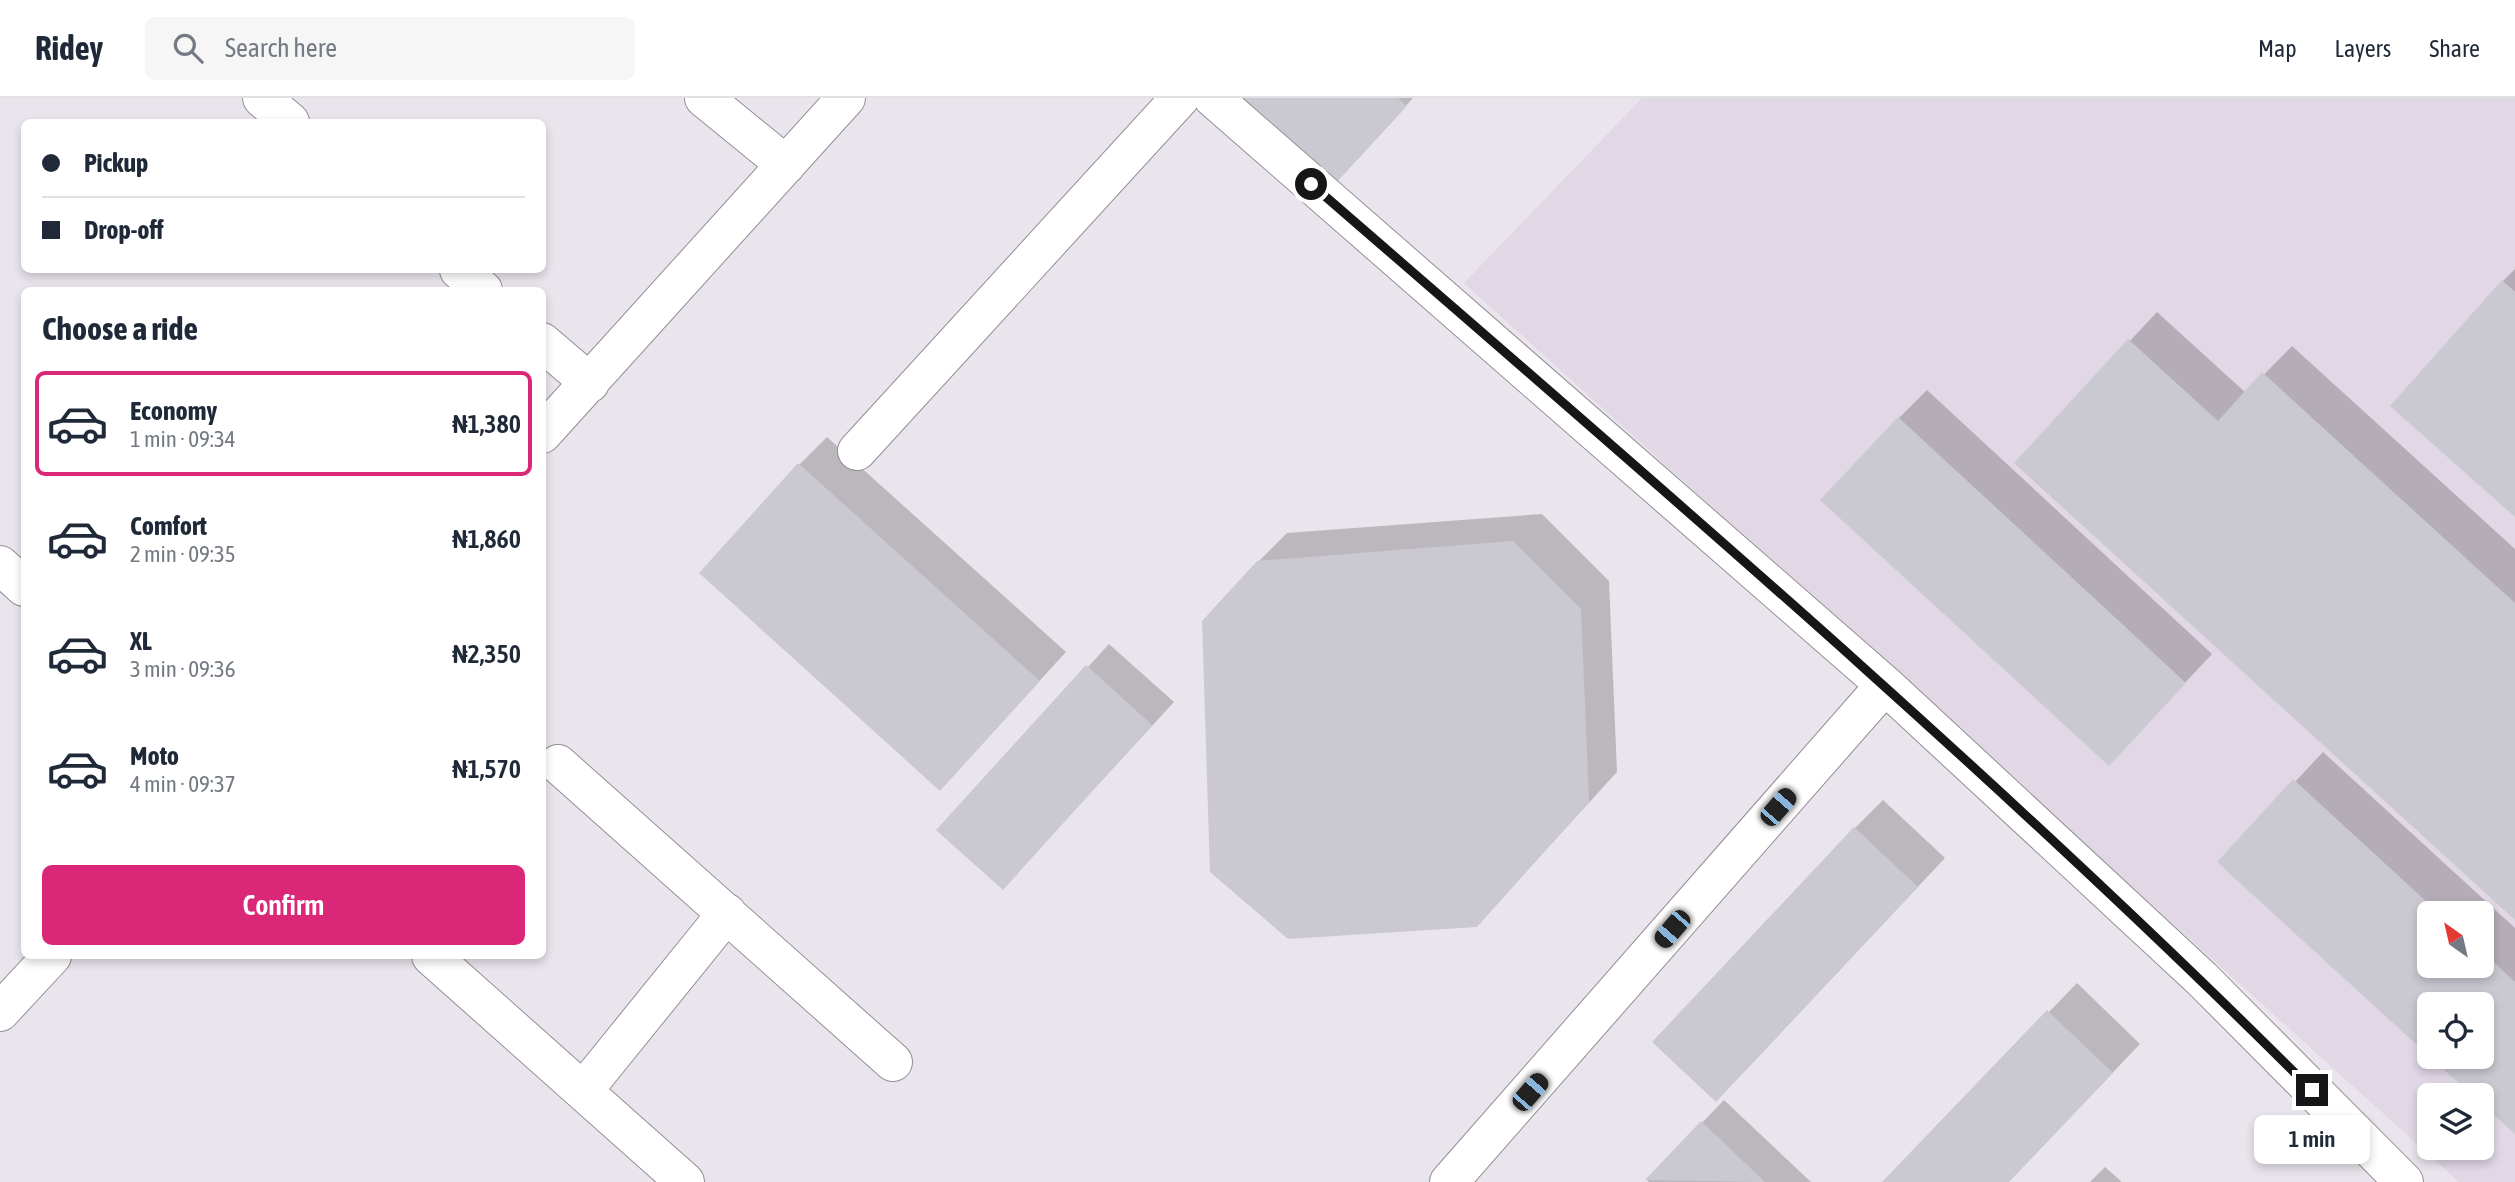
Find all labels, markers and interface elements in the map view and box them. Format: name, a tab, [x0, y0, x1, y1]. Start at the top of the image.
search box	[145, 17, 635, 80]
text: Ridey	[35, 29, 103, 67]
icon: search	[169, 29, 207, 67]
text: Search here	[225, 33, 337, 63]
text: Map	[2258, 35, 2297, 62]
text: Layers	[2335, 35, 2391, 62]
text: Share	[2429, 35, 2480, 62]
text: Pickup	[84, 148, 148, 178]
route start	[1295, 168, 1327, 200]
text: Drop-off	[84, 215, 164, 245]
text: Choose a ride	[42, 310, 198, 347]
icon: car	[46, 392, 109, 455]
text: Economy	[130, 396, 217, 426]
text: ₦1,380	[452, 409, 521, 439]
text: 1 min · 09:34	[130, 426, 236, 452]
icon: car	[46, 507, 109, 570]
text: Comfort	[130, 511, 207, 541]
text: ₦1,860	[452, 524, 521, 554]
text: 2 min · 09:35	[130, 541, 236, 567]
icon: car	[46, 622, 109, 685]
text: XL	[130, 626, 152, 656]
text: ₦2,350	[452, 639, 521, 669]
text: 3 min · 09:36	[130, 656, 236, 682]
icon: car	[46, 737, 109, 800]
text: Moto	[130, 741, 179, 771]
text: ₦1,570	[452, 754, 521, 784]
text: 4 min · 09:37	[130, 771, 236, 797]
car	[1757, 784, 1800, 830]
button: Confirm	[42, 865, 525, 945]
north arrow	[2417, 901, 2494, 978]
map controls	[2417, 901, 2494, 1160]
car	[1651, 906, 1694, 952]
button: locate	[2417, 992, 2494, 1069]
car	[1509, 1069, 1552, 1115]
route end	[2296, 1074, 2328, 1106]
button: layers	[2417, 1083, 2494, 1160]
callout: 1 min	[2254, 1114, 2370, 1164]
text: 1 min	[2289, 1126, 2335, 1152]

